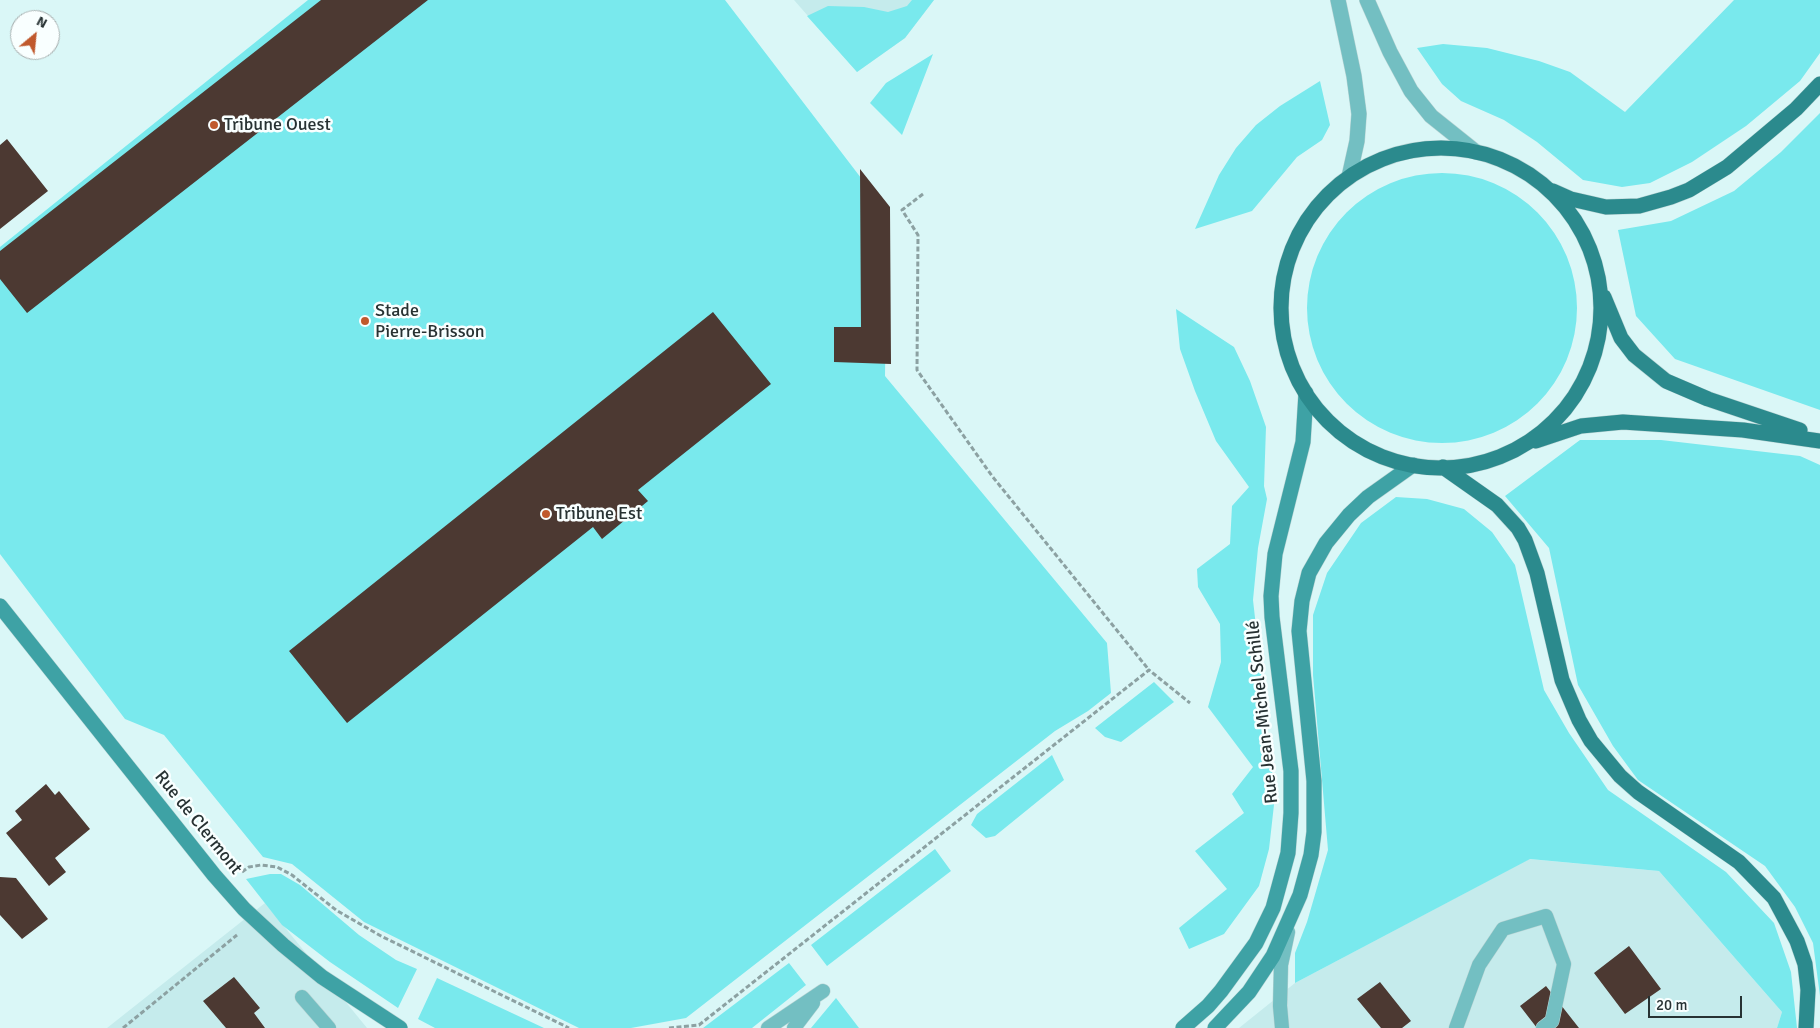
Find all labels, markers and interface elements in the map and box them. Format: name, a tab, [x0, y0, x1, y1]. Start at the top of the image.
north arrow	[10, 10, 60, 60]
text: N	[34, 12, 50, 32]
place label: Tribune Ouest	[224, 114, 331, 136]
marker: Tribune Ouest	[208, 119, 220, 131]
place label: Stade Pierre-Brisson	[375, 300, 485, 342]
marker: Stade Pierre-Brisson	[359, 315, 371, 327]
place label: Tribune Est	[556, 503, 642, 525]
marker: Tribune Est	[540, 508, 552, 520]
street label: Rue Jean-Michel Schillé	[1243, 619, 1283, 805]
street label: Rue de Clermont	[150, 767, 246, 879]
scale bar	[1650, 986, 1744, 1018]
text: 20 m	[1656, 996, 1687, 1014]

